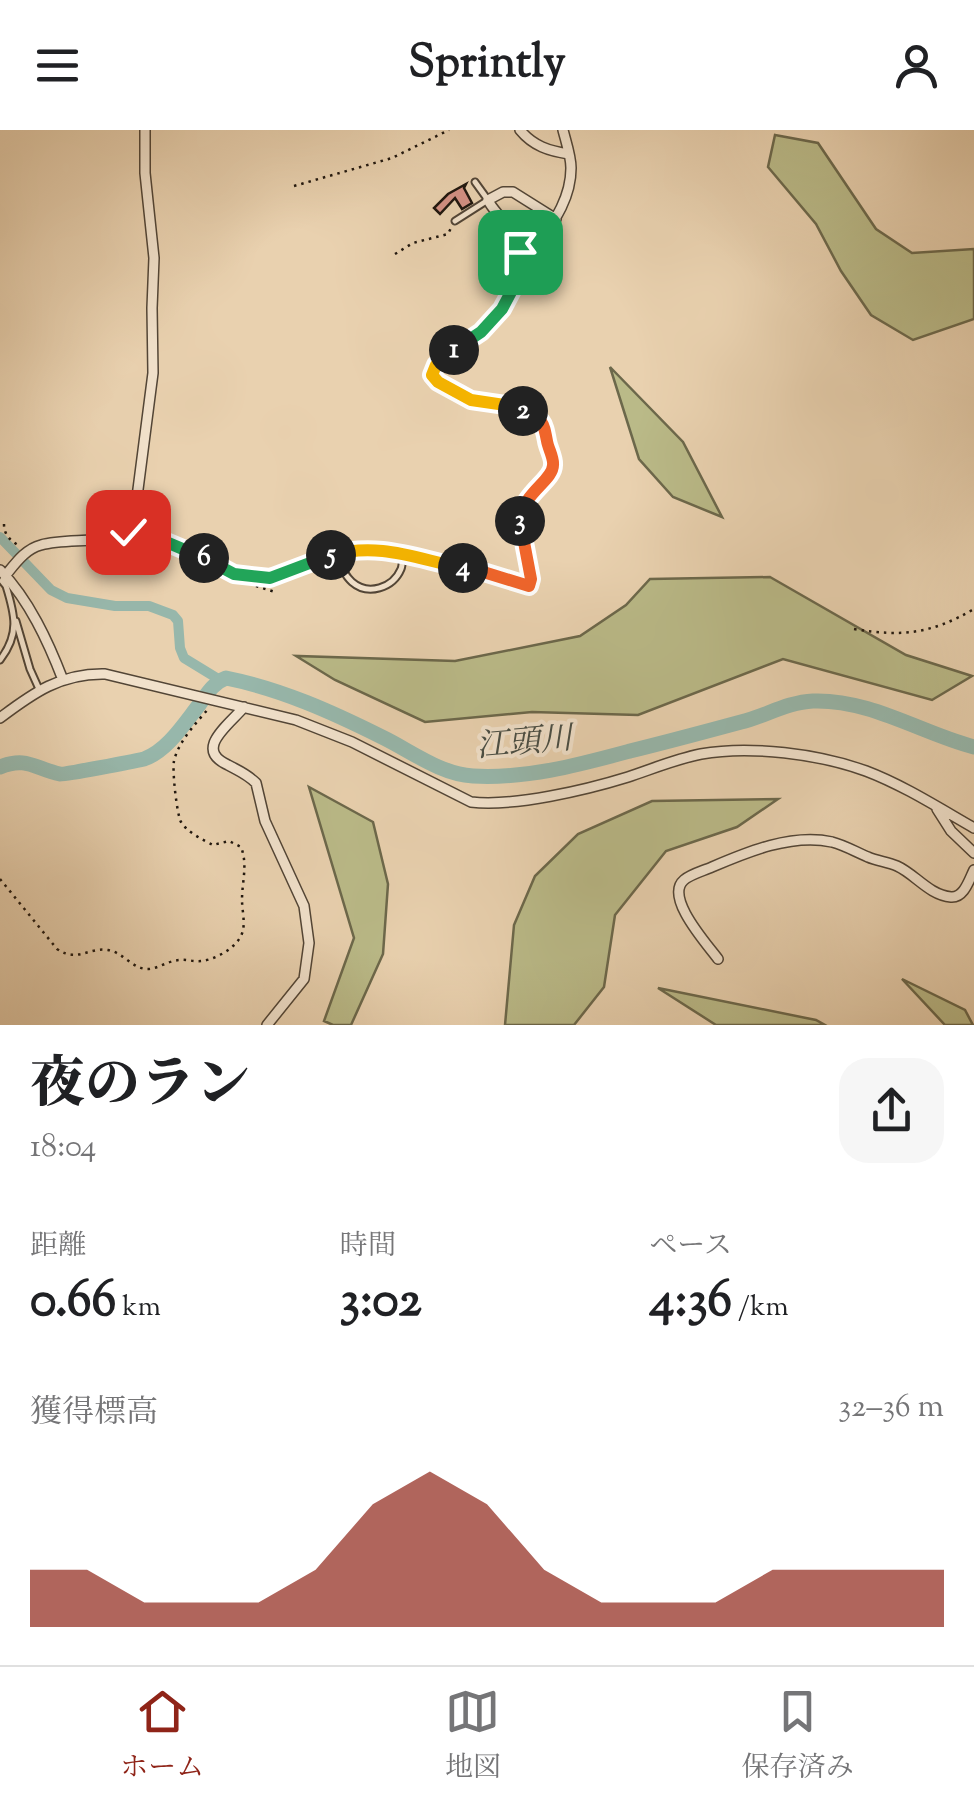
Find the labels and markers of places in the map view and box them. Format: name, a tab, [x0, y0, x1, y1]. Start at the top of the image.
pin	[478, 210, 563, 295]
pin: 1	[429, 325, 479, 375]
pin: 2	[498, 386, 548, 436]
pin	[86, 490, 171, 575]
pin: 3	[495, 496, 545, 546]
pin: 5	[306, 530, 356, 580]
pin: 6	[179, 533, 229, 583]
pin: 4	[438, 543, 488, 593]

